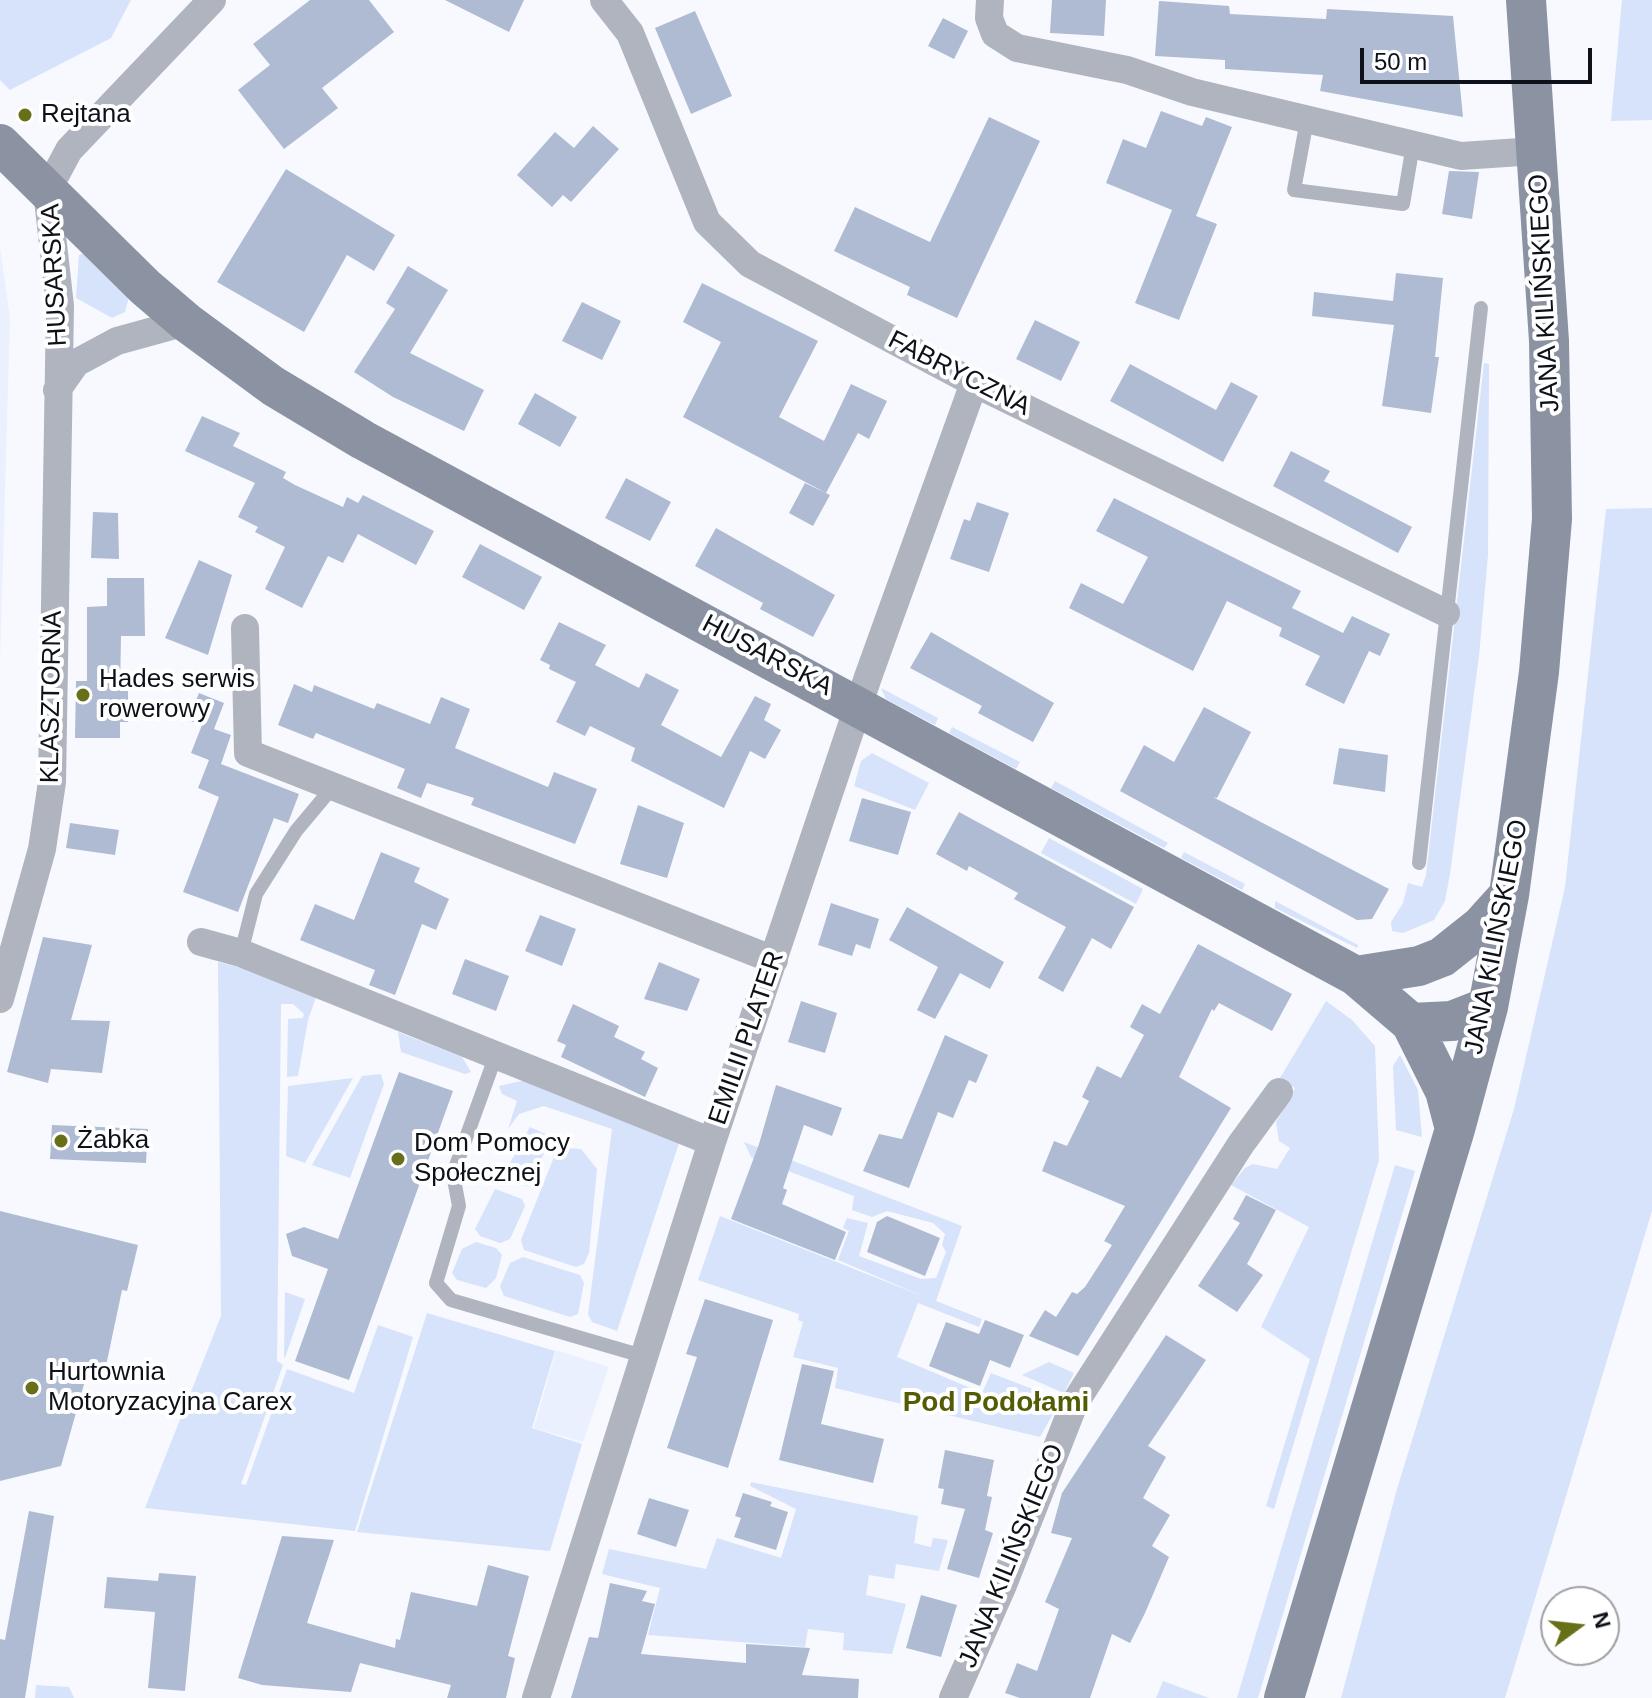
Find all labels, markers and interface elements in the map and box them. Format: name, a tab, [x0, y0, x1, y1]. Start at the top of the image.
scale bar	[1364, 32, 1596, 82]
text: 50 m	[1374, 48, 1427, 75]
place label: Rejtana	[41, 99, 131, 131]
marker: Rejtana	[16, 106, 34, 124]
street label: JANA KILIŃSKIEGO	[1523, 173, 1567, 413]
street label: HUSARSKA	[36, 203, 74, 347]
street label: FABRYCZNA	[883, 325, 1035, 423]
street label: HUSARSKA	[697, 609, 837, 703]
street label: KLASZTORNA	[35, 610, 69, 784]
place label: Hades serwis rowerowy	[99, 664, 255, 726]
marker: Hades serwis rowerowy	[74, 686, 92, 704]
street label: JANA KILIŃSKIEGO	[1459, 817, 1535, 1057]
street label: EMILII PLATER	[703, 947, 791, 1129]
place label: Żabka	[77, 1125, 149, 1157]
place label: Dom Pomocy Społecznej	[414, 1128, 570, 1190]
marker: Żabka	[52, 1132, 70, 1150]
marker: Dom Pomocy Społecznej	[389, 1150, 407, 1168]
place label: Hurtownia Motoryzacyjna Carex	[48, 1357, 292, 1418]
marker: Hurtownia Motoryzacyjna Carex	[23, 1379, 41, 1397]
district label: Pod Podołami	[903, 1386, 1089, 1420]
street label: JANA KILIŃSKIEGO	[953, 1440, 1071, 1672]
north arrow	[1540, 1586, 1620, 1666]
text: N	[1588, 1609, 1616, 1631]

